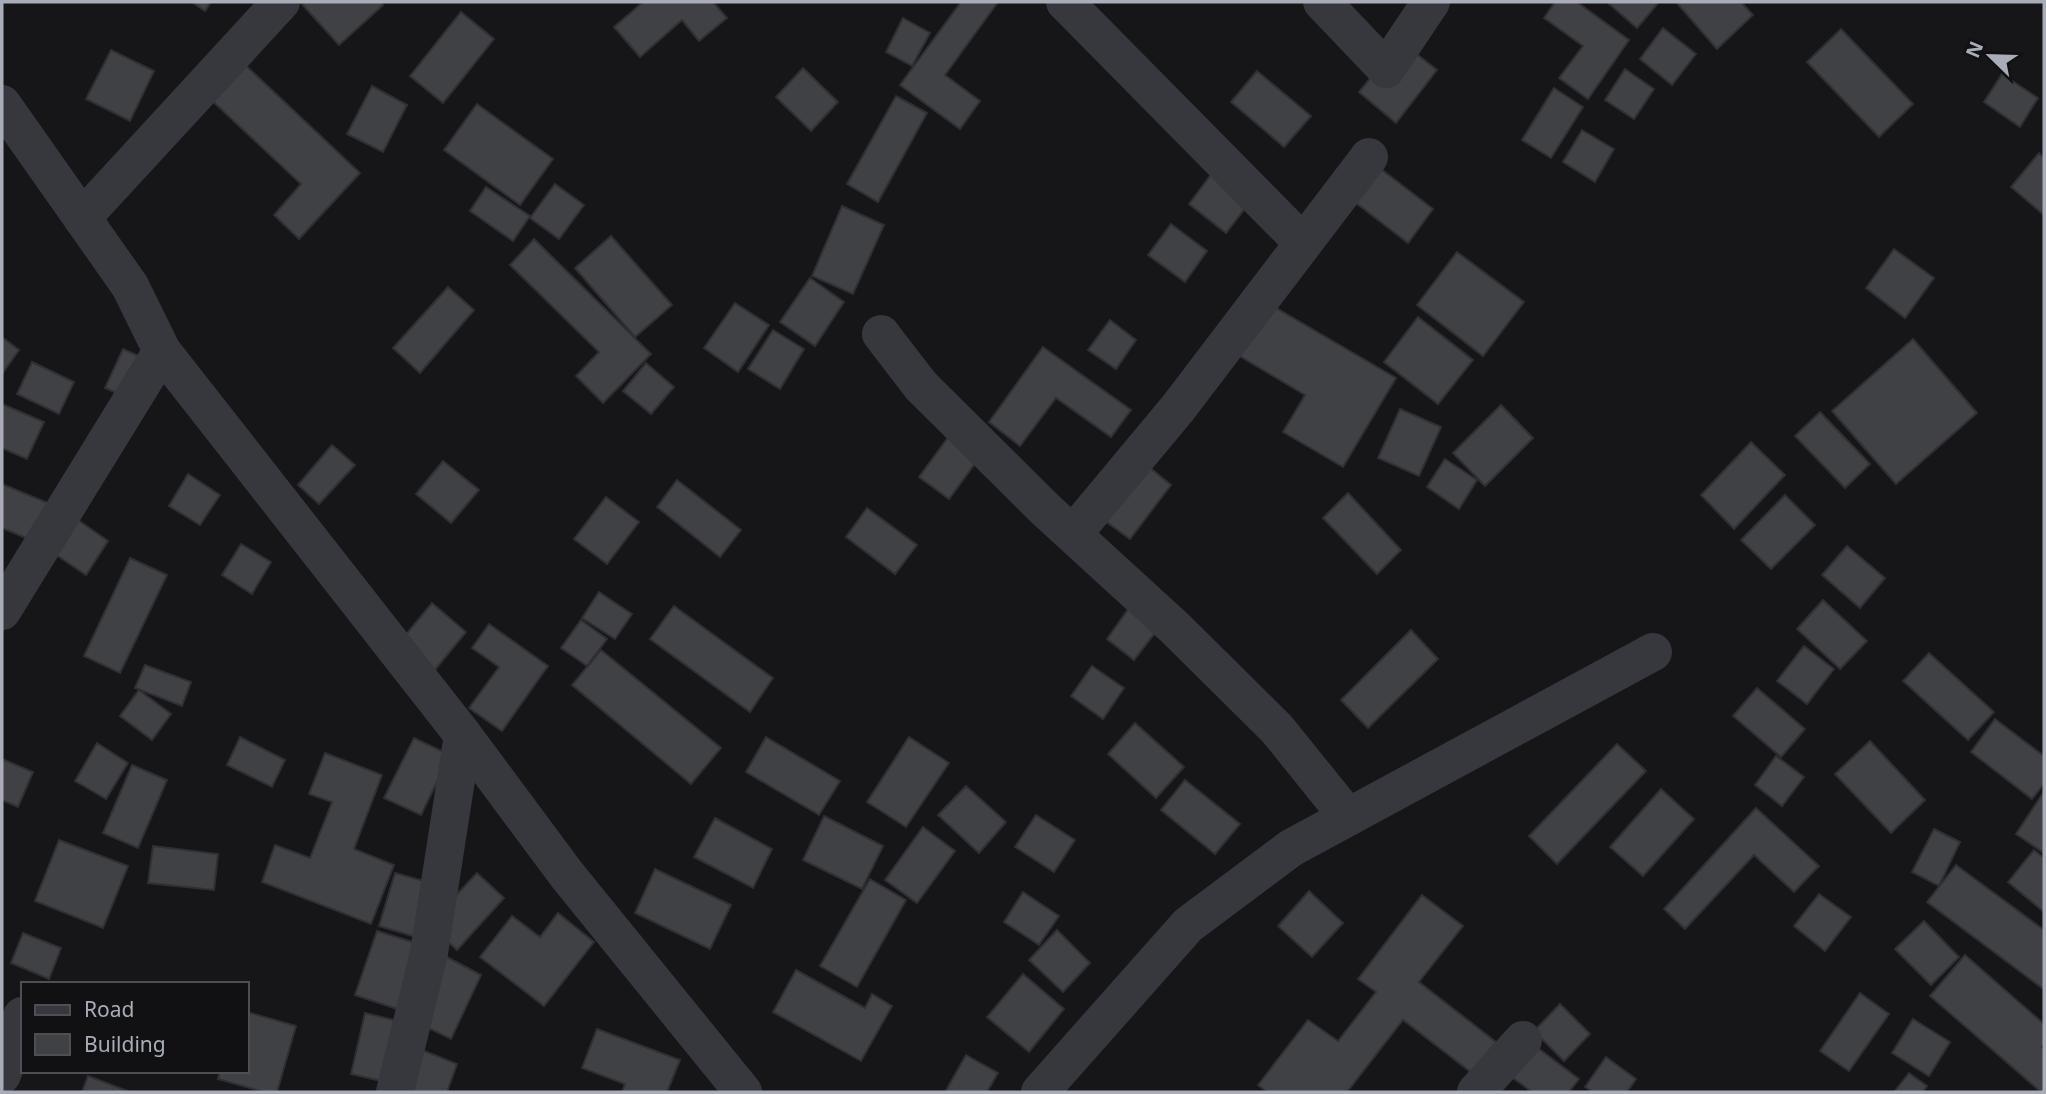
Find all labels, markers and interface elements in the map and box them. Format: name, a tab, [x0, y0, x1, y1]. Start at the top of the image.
north arrow	[1955, 21, 2025, 91]
text: N	[1959, 37, 1989, 62]
legend	[21, 982, 248, 1073]
text: Road	[84, 995, 134, 1023]
text: Building	[84, 1030, 166, 1058]

